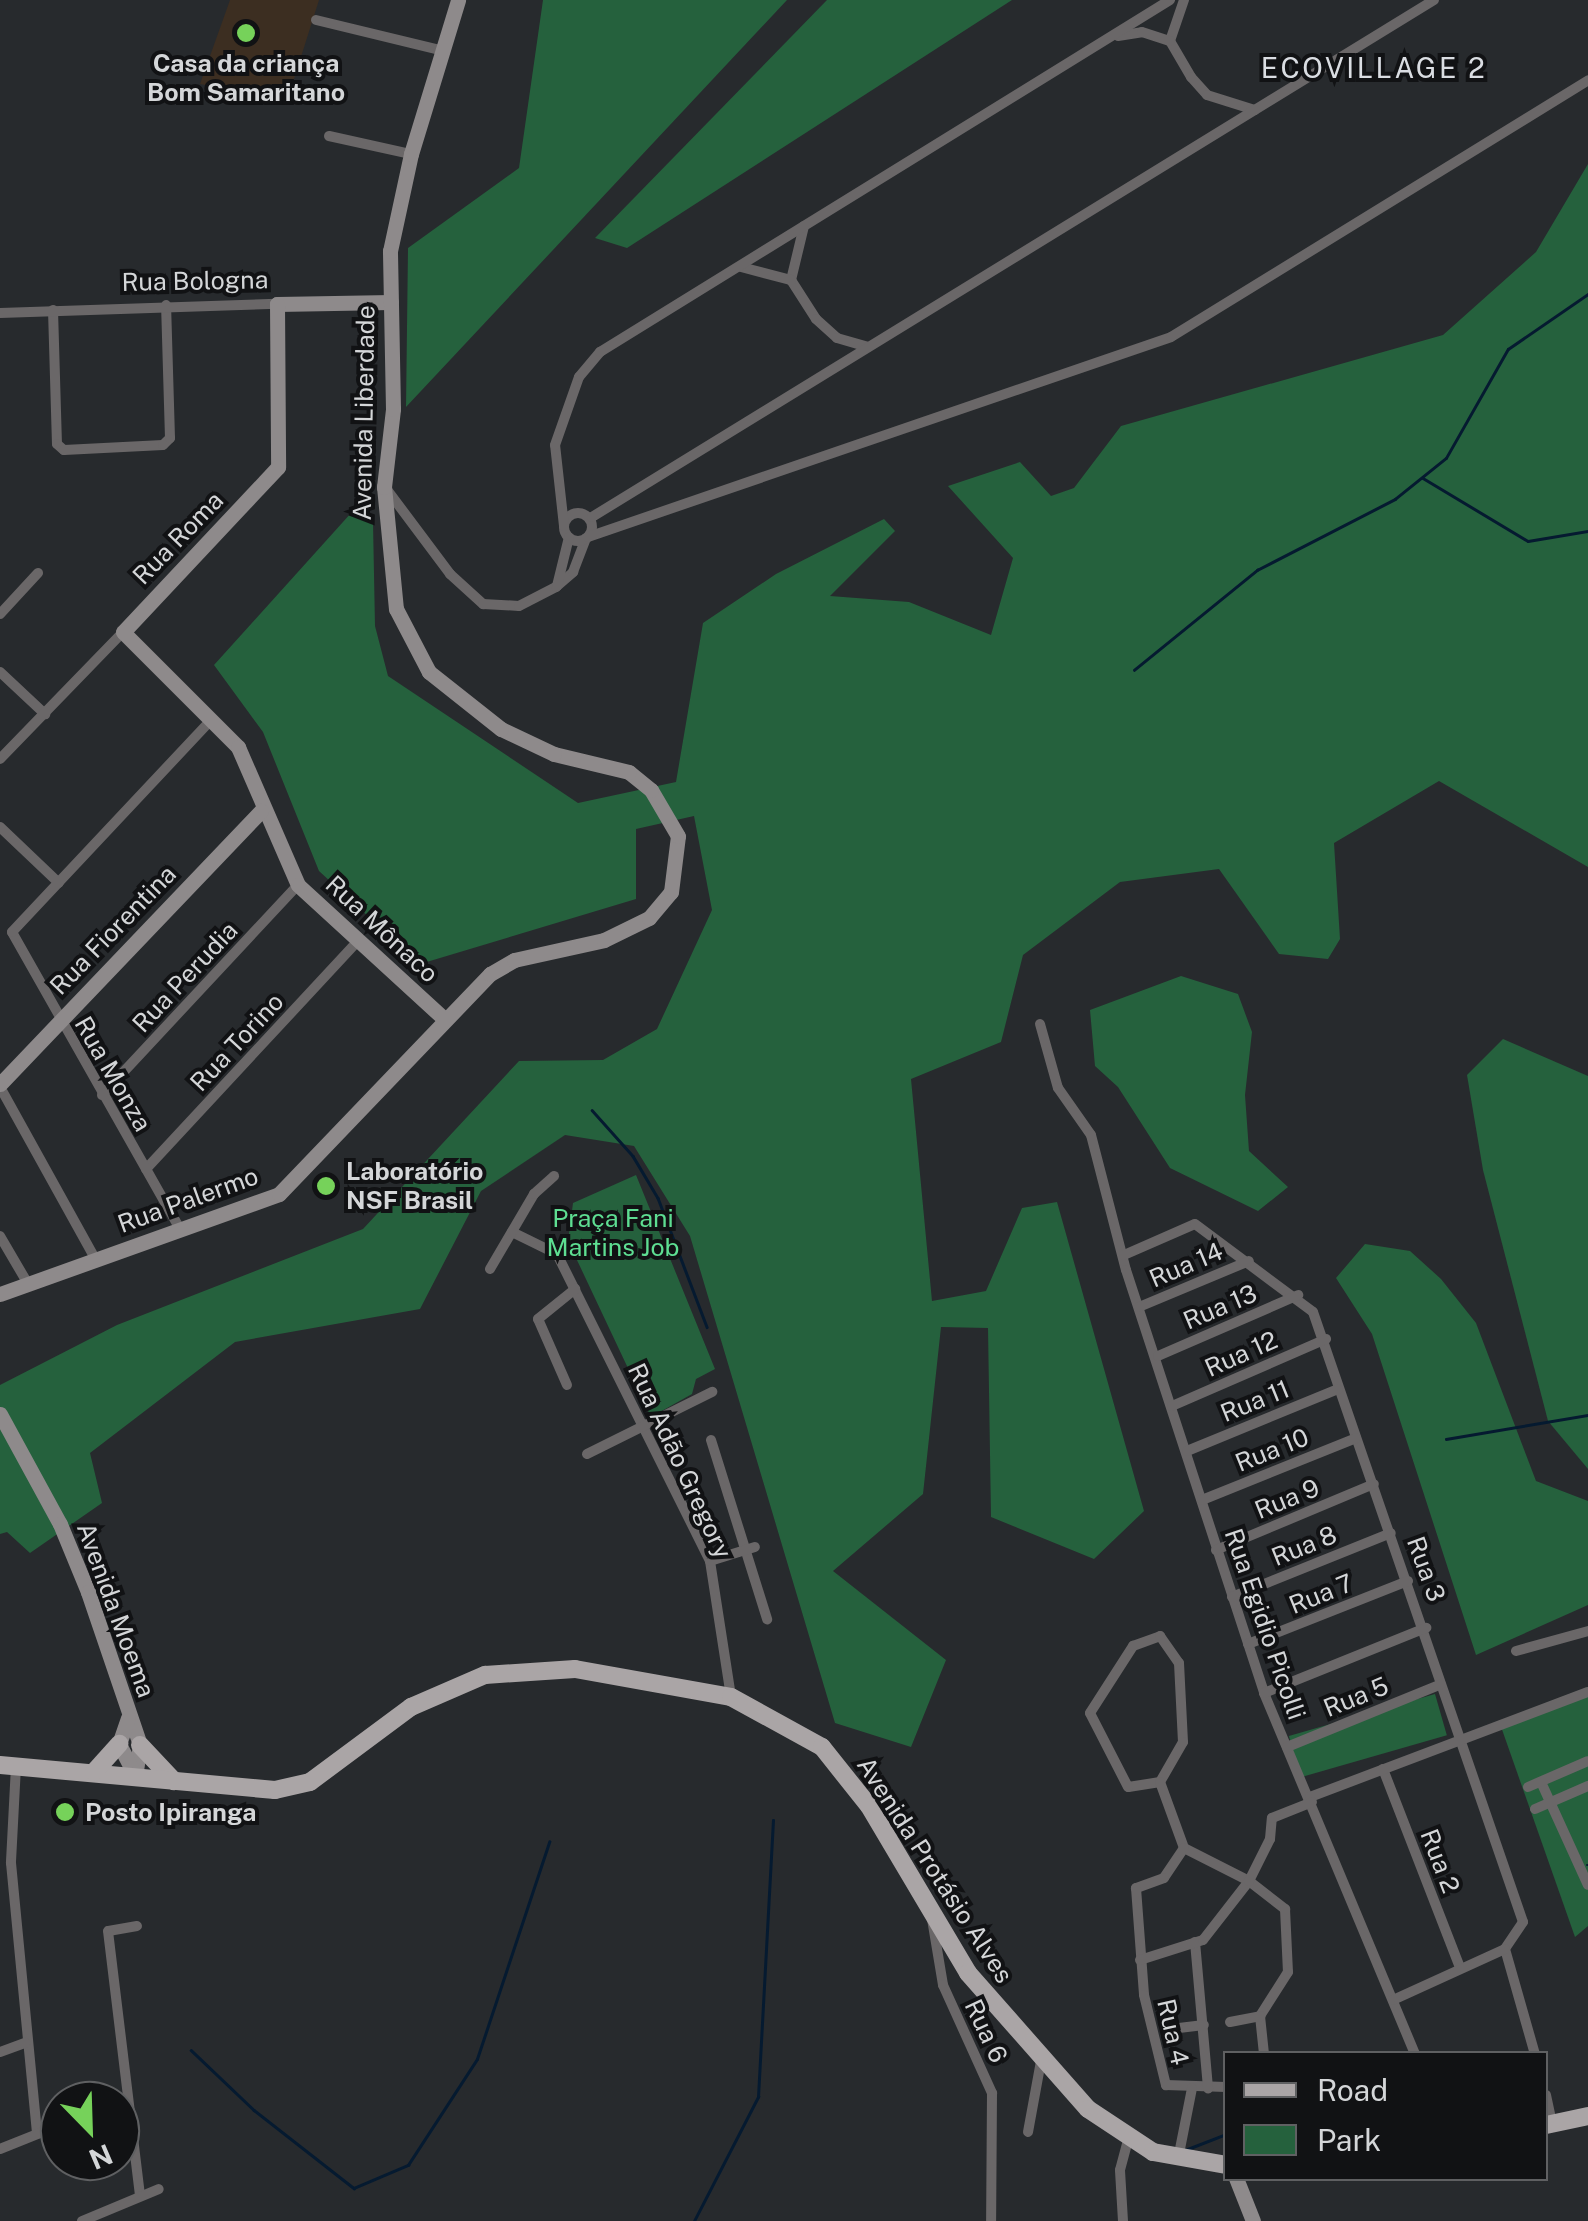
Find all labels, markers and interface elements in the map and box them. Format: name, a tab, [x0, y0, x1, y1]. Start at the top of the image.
marker: Casa da criança Bom Samaritano	[235, 22, 257, 44]
place label: Casa da criança Bom Samaritano	[147, 49, 345, 108]
district label: ECOVILLAGE 2	[1261, 51, 1487, 85]
street label: Rua Bologna	[121, 265, 269, 297]
street label: Avenida Liberdade	[347, 305, 381, 521]
street label: Rua Roma	[127, 485, 229, 591]
street label: Rua Fiorentina	[44, 859, 182, 1001]
street label: Rua Mônaco	[319, 869, 445, 989]
street label: Rua Perudia	[126, 915, 244, 1039]
street label: Rua Torino	[184, 987, 290, 1097]
street label: Rua Monza	[68, 1011, 158, 1137]
place label: Laboratório NSF Brasil	[346, 1157, 483, 1216]
street label: Rua Palermo	[114, 1161, 262, 1239]
marker: Laboratório NSF Brasil	[315, 1175, 337, 1197]
park label: Praça Fani Martins Job	[546, 1204, 680, 1263]
street label: Rua 14	[1145, 1236, 1227, 1294]
street label: Rua 13	[1179, 1278, 1261, 1336]
street label: Rua 12	[1200, 1325, 1282, 1383]
street label: Rua Adão Gregory	[622, 1358, 738, 1564]
street label: Rua 11	[1216, 1374, 1294, 1428]
street label: Rua 10	[1231, 1422, 1313, 1478]
street label: Rua 9	[1250, 1473, 1324, 1525]
street label: Avenida Moema	[70, 1518, 162, 1702]
street label: Rua 8	[1267, 1519, 1341, 1573]
street label: Rua Egidio Picolli	[1218, 1525, 1312, 1723]
street label: Rua 3	[1400, 1532, 1452, 1606]
street label: Rua 7	[1285, 1568, 1357, 1620]
street label: Rua 5	[1319, 1671, 1393, 1723]
street label: Avenida Protásio Alves	[851, 1751, 1019, 1989]
place label: Posto Ipiranga	[85, 1797, 256, 1827]
marker: Posto Ipiranga	[54, 1801, 76, 1823]
street label: Rua 2	[1414, 1825, 1466, 1897]
street label: Rua 6	[958, 1994, 1014, 2068]
street label: Rua 4	[1151, 1996, 1195, 2068]
legend	[1223, 2051, 1548, 2181]
text: Road	[1317, 2072, 1388, 2108]
north arrow	[40, 2081, 140, 2181]
text: Park	[1317, 2122, 1381, 2158]
text: N	[85, 2138, 118, 2177]

